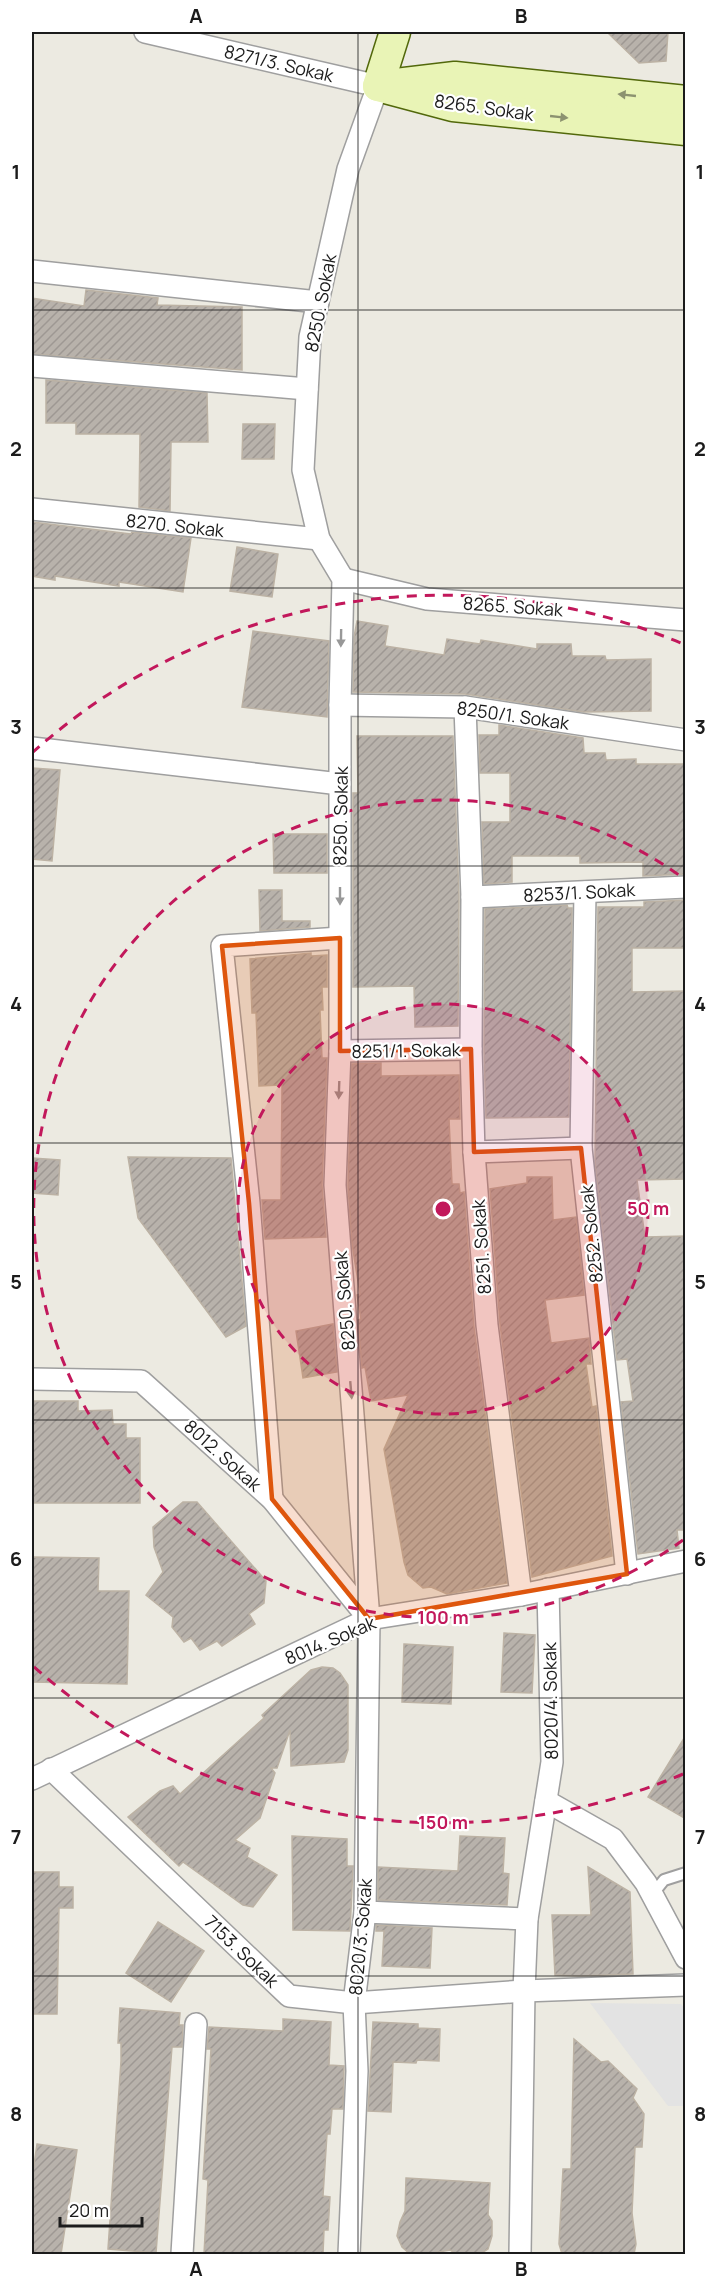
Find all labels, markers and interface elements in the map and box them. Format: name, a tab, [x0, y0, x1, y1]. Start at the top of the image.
text: A	[189, 2, 203, 29]
text: B	[515, 2, 528, 29]
street label: 8271/3. Sokak	[222, 39, 337, 87]
street label: 8265. Sokak	[433, 88, 536, 126]
one-way arrow	[618, 90, 637, 100]
one-way arrow	[550, 112, 569, 122]
text: 1	[12, 158, 20, 185]
text: 1	[696, 158, 704, 185]
street label: 8250. Sokak	[299, 251, 342, 354]
text: 2	[10, 435, 22, 462]
text: 2	[694, 435, 706, 462]
street label: 8270. Sokak	[125, 508, 226, 542]
street label: 8265. Sokak	[462, 591, 565, 622]
one-way arrow	[337, 628, 346, 647]
street label: 8250/1. Sokak	[455, 695, 572, 735]
text: 3	[10, 713, 22, 740]
text: 3	[694, 713, 706, 740]
street label: 8250. Sokak	[327, 765, 353, 866]
street label: 8253/1. Sokak	[522, 877, 637, 907]
one-way arrow	[335, 886, 345, 905]
text: 4	[10, 990, 22, 1017]
text: 4	[694, 990, 706, 1017]
street label: 8251/1. Sokak	[351, 1037, 462, 1063]
one-way arrow	[334, 1081, 343, 1100]
street label: 8252. Sokak	[574, 1183, 608, 1284]
text: 50 m	[627, 1196, 669, 1220]
street label: 8251. Sokak	[466, 1198, 496, 1295]
centre of rings	[433, 1199, 453, 1219]
street label: 8250. Sokak	[328, 1249, 360, 1352]
text: 5	[10, 1268, 22, 1295]
text: 5	[694, 1268, 706, 1295]
one-way arrow	[346, 1380, 356, 1399]
street label: 8012. Sokak	[179, 1414, 268, 1497]
text: 6	[10, 1545, 22, 1572]
text: 6	[694, 1545, 706, 1572]
text: 100 m	[417, 1605, 469, 1629]
street label: 8014. Sokak	[281, 1610, 380, 1670]
street label: 8020/4. Sokak	[537, 1641, 563, 1760]
text: 150 m	[418, 1810, 468, 1834]
text: 7	[11, 1823, 21, 1850]
text: 7	[695, 1823, 705, 1850]
street label: 8020/3. Sokak	[343, 1876, 377, 1997]
street label: 7153. Sokak	[200, 1910, 285, 1993]
text: 8	[10, 2100, 22, 2127]
text: 8	[694, 2100, 706, 2127]
scale bar	[60, 2190, 142, 2228]
text: 20 m	[69, 2198, 109, 2222]
text: A	[189, 2255, 203, 2282]
text: B	[515, 2255, 528, 2282]

